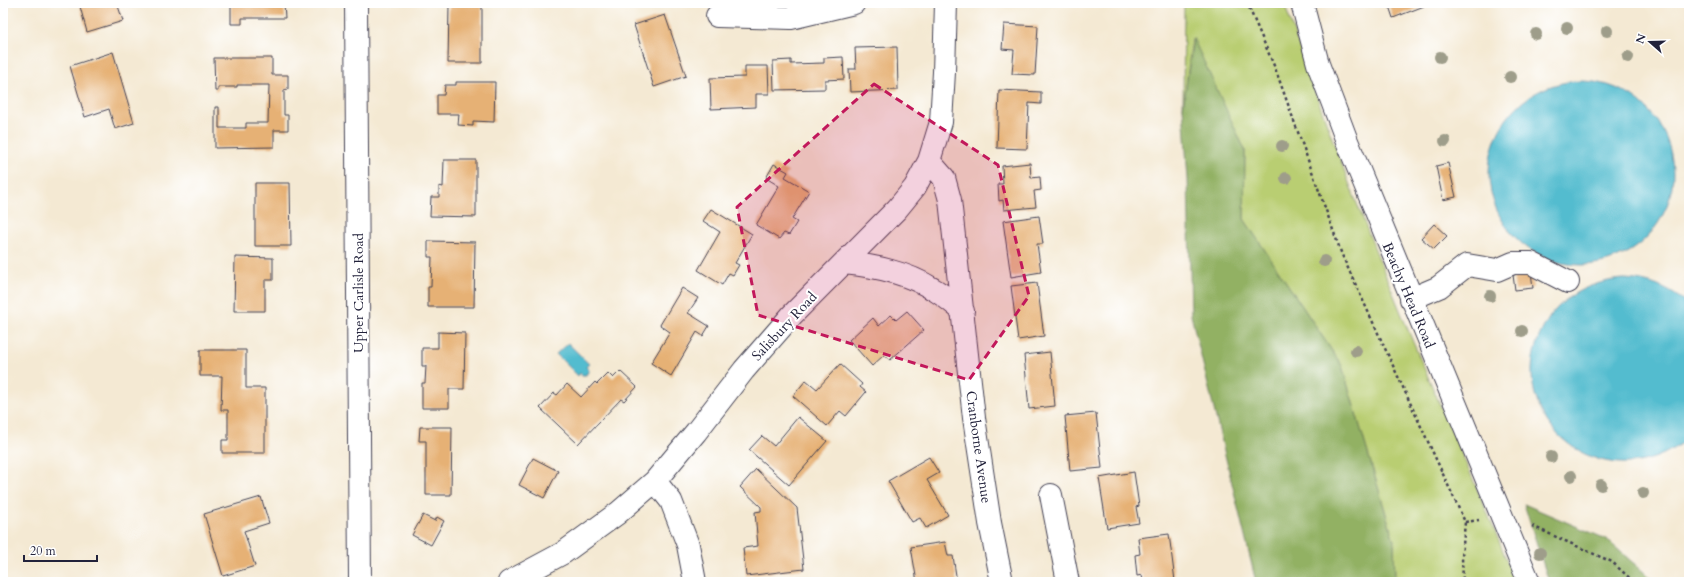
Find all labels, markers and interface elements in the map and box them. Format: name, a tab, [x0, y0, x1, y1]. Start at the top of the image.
north arrow	[1630, 22, 1670, 62]
text: N	[1632, 31, 1650, 46]
street label: Upper Carlisle Road	[349, 232, 368, 353]
street label: Beachy Head Road	[1378, 239, 1440, 352]
street label: Salisbury Road	[748, 287, 822, 365]
street label: Cranborne Avenue	[961, 390, 996, 505]
scale bar	[24, 537, 97, 563]
text: 20 m	[30, 543, 57, 559]

